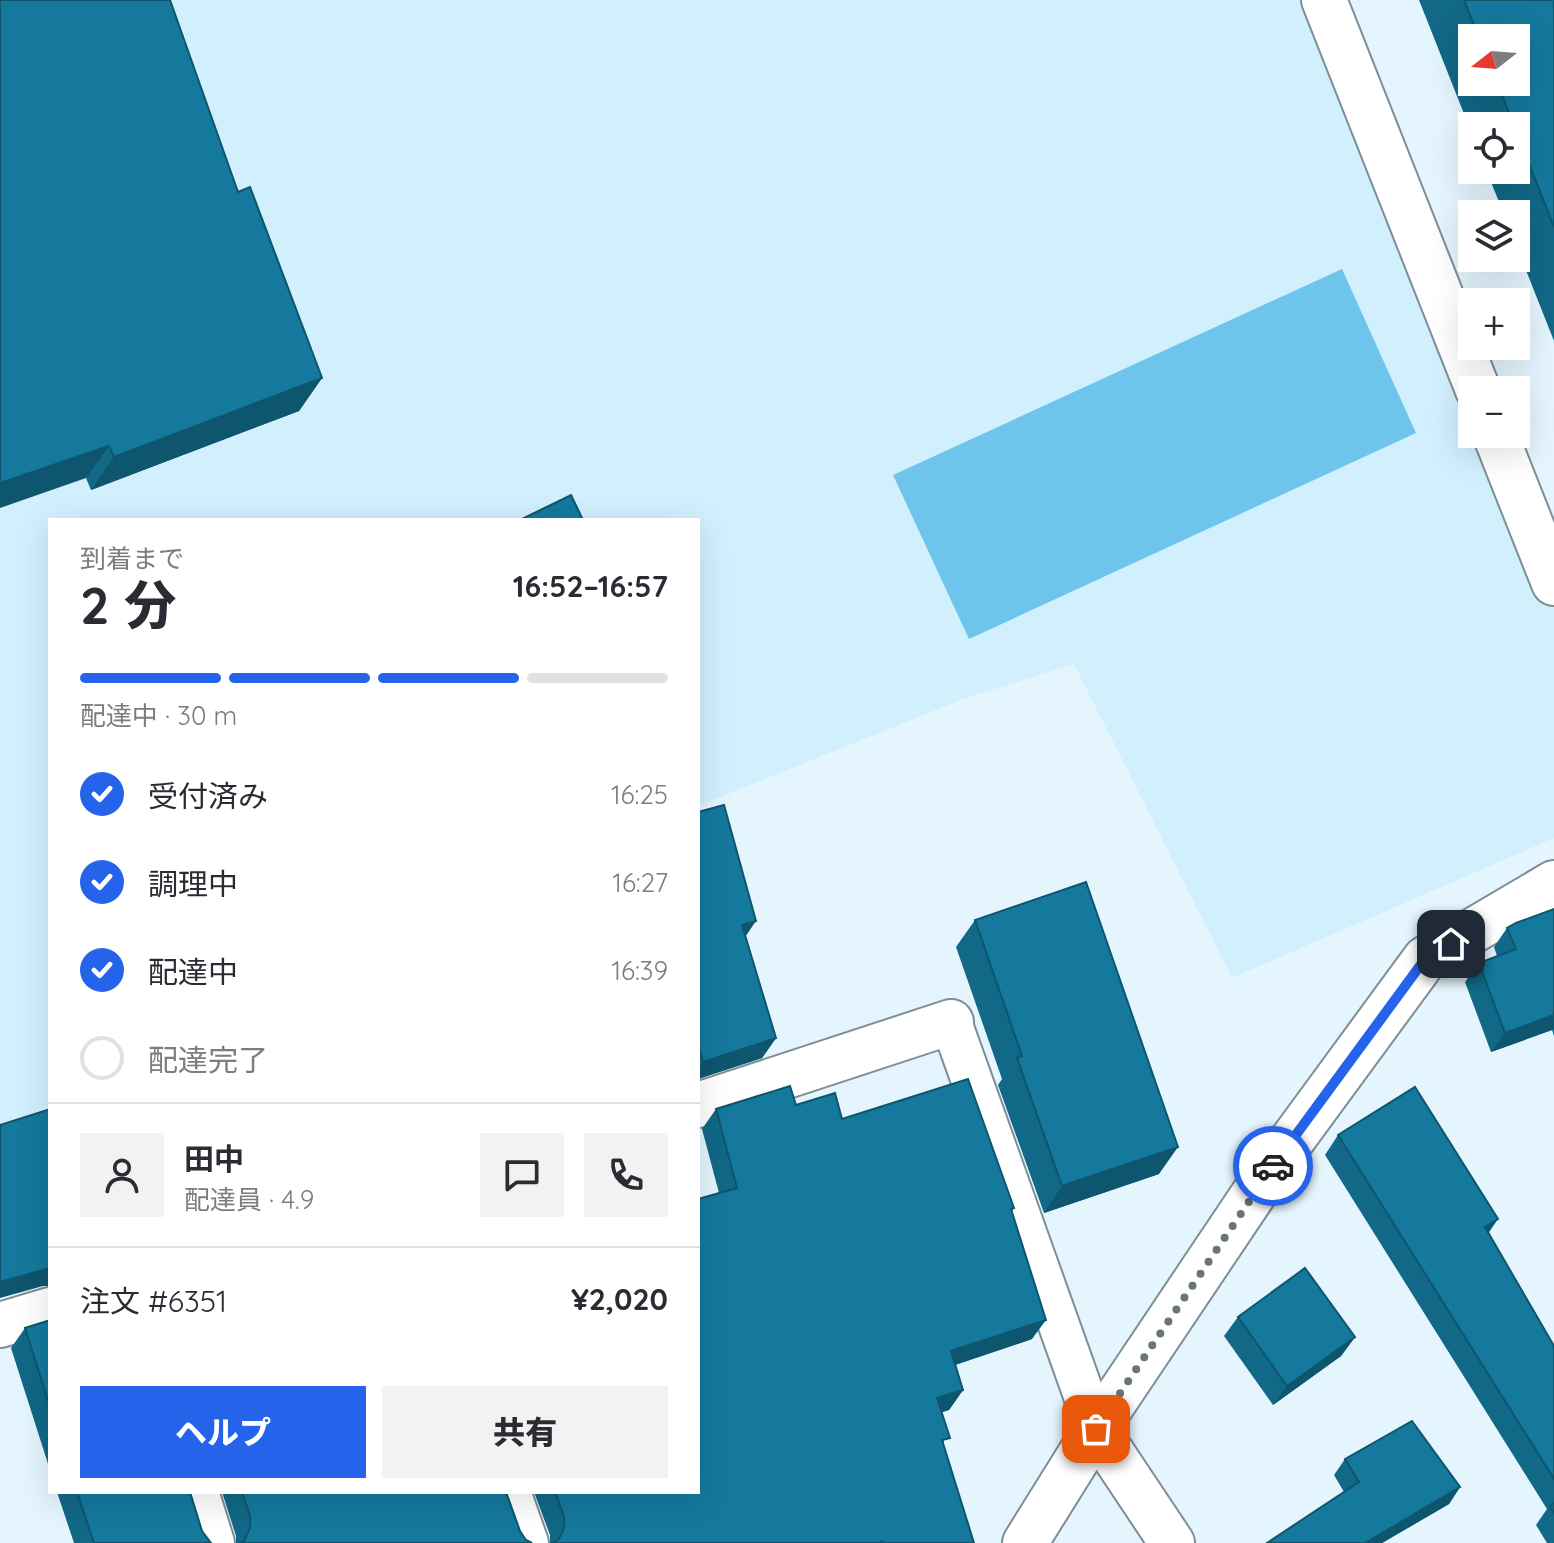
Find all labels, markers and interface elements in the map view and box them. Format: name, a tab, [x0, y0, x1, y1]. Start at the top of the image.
north arrow	[1458, 24, 1530, 96]
map controls	[1458, 24, 1530, 448]
button: locate	[1458, 112, 1530, 184]
button: layers	[1458, 200, 1530, 272]
button: +	[1458, 288, 1530, 360]
button: −	[1458, 376, 1530, 448]
text: 到着まで	[80, 542, 184, 575]
text: 16:52–16:57	[513, 567, 668, 605]
text: 2 分	[80, 572, 176, 637]
text: 配達中 · 30 m	[80, 699, 237, 732]
icon: check	[80, 772, 124, 816]
text: 受付済み	[148, 777, 268, 815]
text: 16:25	[611, 778, 668, 811]
icon: check	[80, 860, 124, 904]
text: 調理中	[148, 865, 238, 903]
text: 16:27	[612, 866, 668, 899]
pin	[1417, 910, 1485, 978]
icon: home	[1429, 922, 1473, 966]
icon: check	[80, 948, 124, 992]
text: 配達中	[148, 953, 238, 991]
text: 16:39	[611, 954, 668, 987]
text: 配達完了	[148, 1041, 268, 1079]
courier	[1233, 1126, 1313, 1206]
button: person	[80, 1133, 164, 1217]
button: chat	[480, 1133, 564, 1217]
button: phone	[584, 1133, 668, 1217]
text: 田中	[184, 1140, 244, 1178]
icon: car	[1251, 1144, 1295, 1188]
text: 配達員 · 4.9	[184, 1183, 314, 1216]
text: ¥2,020	[571, 1280, 668, 1318]
text: 注文 #6351	[80, 1282, 227, 1320]
button: ヘルプ	[80, 1386, 366, 1478]
button: 共有	[382, 1386, 668, 1478]
pin	[1062, 1395, 1130, 1463]
icon: bag	[1074, 1407, 1118, 1451]

